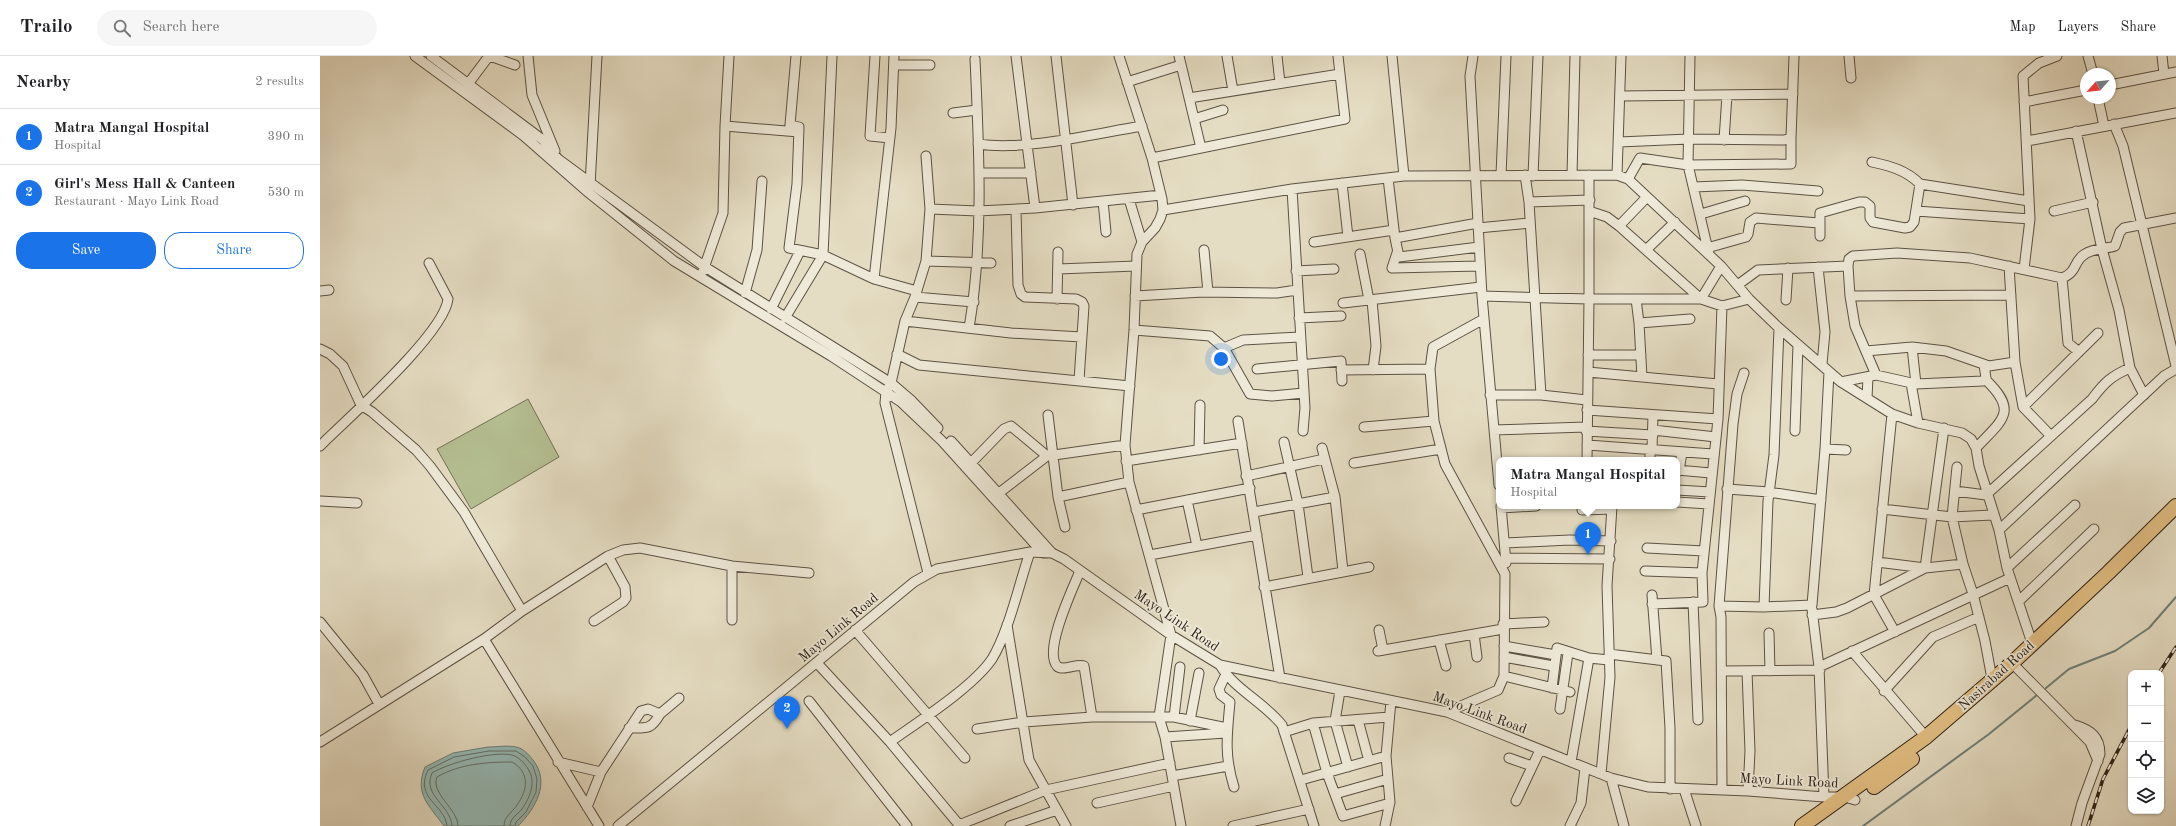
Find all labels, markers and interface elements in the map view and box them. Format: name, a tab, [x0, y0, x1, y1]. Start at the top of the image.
search box	[97, 10, 377, 46]
icon: search	[111, 17, 133, 39]
text: Trailo	[20, 18, 73, 37]
text: Search here	[143, 20, 219, 35]
text: Map	[2010, 20, 2036, 34]
text: Layers	[2058, 20, 2099, 34]
text: Share	[2121, 20, 2156, 34]
north arrow	[2080, 68, 2116, 104]
text: Nearby	[16, 74, 71, 91]
text: 2 results	[255, 75, 304, 88]
text: Matra Mangal Hospital	[54, 121, 210, 136]
text: 1	[25, 130, 33, 143]
text: 390 m	[267, 130, 304, 143]
text: Hospital	[54, 139, 101, 152]
text: Girl's Mess Hall & Canteen	[54, 177, 235, 192]
text: 2	[25, 186, 33, 199]
text: 530 m	[267, 186, 304, 199]
text: Restaurant · Mayo Link Road	[54, 195, 219, 208]
button: Save	[16, 232, 156, 269]
button: Share	[164, 232, 304, 269]
your location	[1211, 349, 1231, 369]
popup	[1496, 457, 1680, 509]
text: Matra Mangal Hospital	[1510, 468, 1666, 483]
text: Hospital	[1510, 486, 1557, 499]
pin: 1	[1575, 522, 1601, 555]
street label: Mayo Link Road	[1131, 587, 1221, 654]
street label: Mayo Link Road	[796, 591, 881, 665]
street label: Nasirabad Road	[1956, 638, 2037, 713]
map controls	[2128, 670, 2164, 814]
button: +	[2128, 670, 2164, 706]
street label: Mayo Link Road	[1431, 689, 1529, 736]
pin: 2	[774, 696, 800, 729]
button: −	[2128, 706, 2164, 742]
button: locate	[2128, 742, 2164, 778]
street label: Mayo Link Road	[1739, 771, 1839, 791]
button: layers	[2128, 778, 2164, 814]

